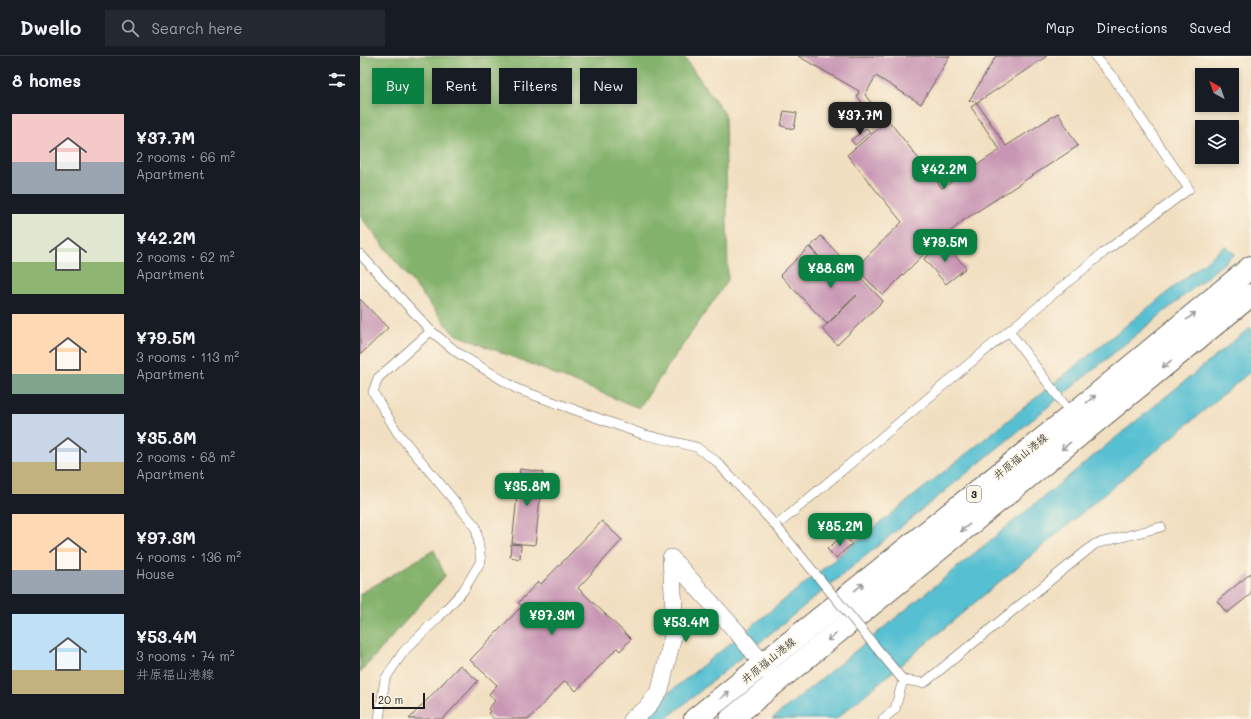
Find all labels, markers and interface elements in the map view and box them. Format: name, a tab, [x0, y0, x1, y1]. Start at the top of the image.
search box	[105, 10, 385, 46]
text: Dwello	[20, 15, 81, 40]
icon: search	[119, 17, 141, 39]
text: Search here	[151, 18, 243, 38]
text: Map	[1046, 18, 1074, 37]
text: Directions	[1096, 18, 1167, 37]
text: Saved	[1189, 18, 1231, 37]
chip: Buy	[372, 68, 424, 104]
chip: Rent	[432, 68, 491, 104]
chip: Filters	[499, 68, 572, 104]
chip: New	[580, 68, 637, 104]
north arrow	[1195, 68, 1239, 112]
map controls	[1195, 68, 1239, 164]
text: 8 homes	[12, 69, 81, 91]
icon: filters	[326, 69, 348, 91]
pin: ¥37.7M	[827, 102, 893, 136]
text: ¥37.7M	[837, 106, 883, 123]
button: layers	[1195, 120, 1239, 164]
text: ¥37.7M	[136, 126, 195, 148]
icon: home	[44, 130, 92, 178]
text: 2 rooms · 66 m²	[136, 148, 235, 165]
pin: ¥42.2M	[911, 156, 977, 190]
text: ¥42.2M	[921, 160, 967, 177]
text: Apartment	[136, 165, 205, 182]
text: ¥42.2M	[136, 226, 196, 248]
pin: ¥79.5M	[912, 229, 978, 263]
icon: home	[44, 230, 92, 278]
text: ¥79.5M	[922, 233, 968, 250]
text: 2 rooms · 62 m²	[136, 248, 235, 265]
pin: ¥88.6M	[798, 255, 864, 289]
text: ¥88.6M	[807, 259, 855, 276]
text: Apartment	[136, 265, 205, 282]
one-way arrow	[1186, 312, 1197, 321]
text: ¥79.5M	[136, 326, 196, 348]
icon: home	[44, 330, 92, 378]
text: 3 rooms · 113 m²	[136, 348, 239, 365]
one-way arrow	[1161, 360, 1172, 368]
text: Apartment	[136, 365, 205, 382]
one-way arrow	[1086, 395, 1096, 404]
text: ¥35.8M	[136, 426, 197, 448]
street label: 井原福山港線	[990, 429, 1050, 483]
icon: home	[44, 430, 92, 478]
one-way arrow	[1060, 442, 1071, 451]
text: 2 rooms · 68 m²	[136, 448, 235, 465]
text: Apartment	[136, 465, 205, 482]
pin: ¥35.8M	[494, 473, 560, 507]
text: ¥35.8M	[504, 477, 550, 494]
road number: 3	[967, 486, 981, 502]
pin: ¥85.2M	[807, 513, 873, 547]
text: ¥85.2M	[817, 517, 863, 534]
one-way arrow	[960, 524, 970, 533]
text: ¥97.3M	[136, 526, 196, 548]
icon: home	[44, 530, 92, 578]
text: 4 rooms · 136 m²	[136, 548, 241, 565]
text: House	[136, 565, 174, 582]
one-way arrow	[854, 582, 865, 591]
pin: ¥97.3M	[519, 602, 585, 636]
text: ¥97.3M	[529, 606, 575, 623]
pin: ¥53.4M	[653, 609, 719, 643]
text: ¥53.4M	[663, 613, 709, 630]
text: ¥53.4M	[136, 625, 197, 647]
icon: home	[44, 630, 92, 678]
street label: 井原福山港線	[738, 633, 798, 687]
one-way arrow	[826, 633, 837, 641]
text: 3 rooms · 74 m²	[136, 647, 235, 664]
text: 井原福山港線	[136, 665, 214, 682]
one-way arrow	[720, 690, 731, 699]
scale bar	[372, 691, 425, 710]
text: 20 m	[378, 692, 403, 707]

